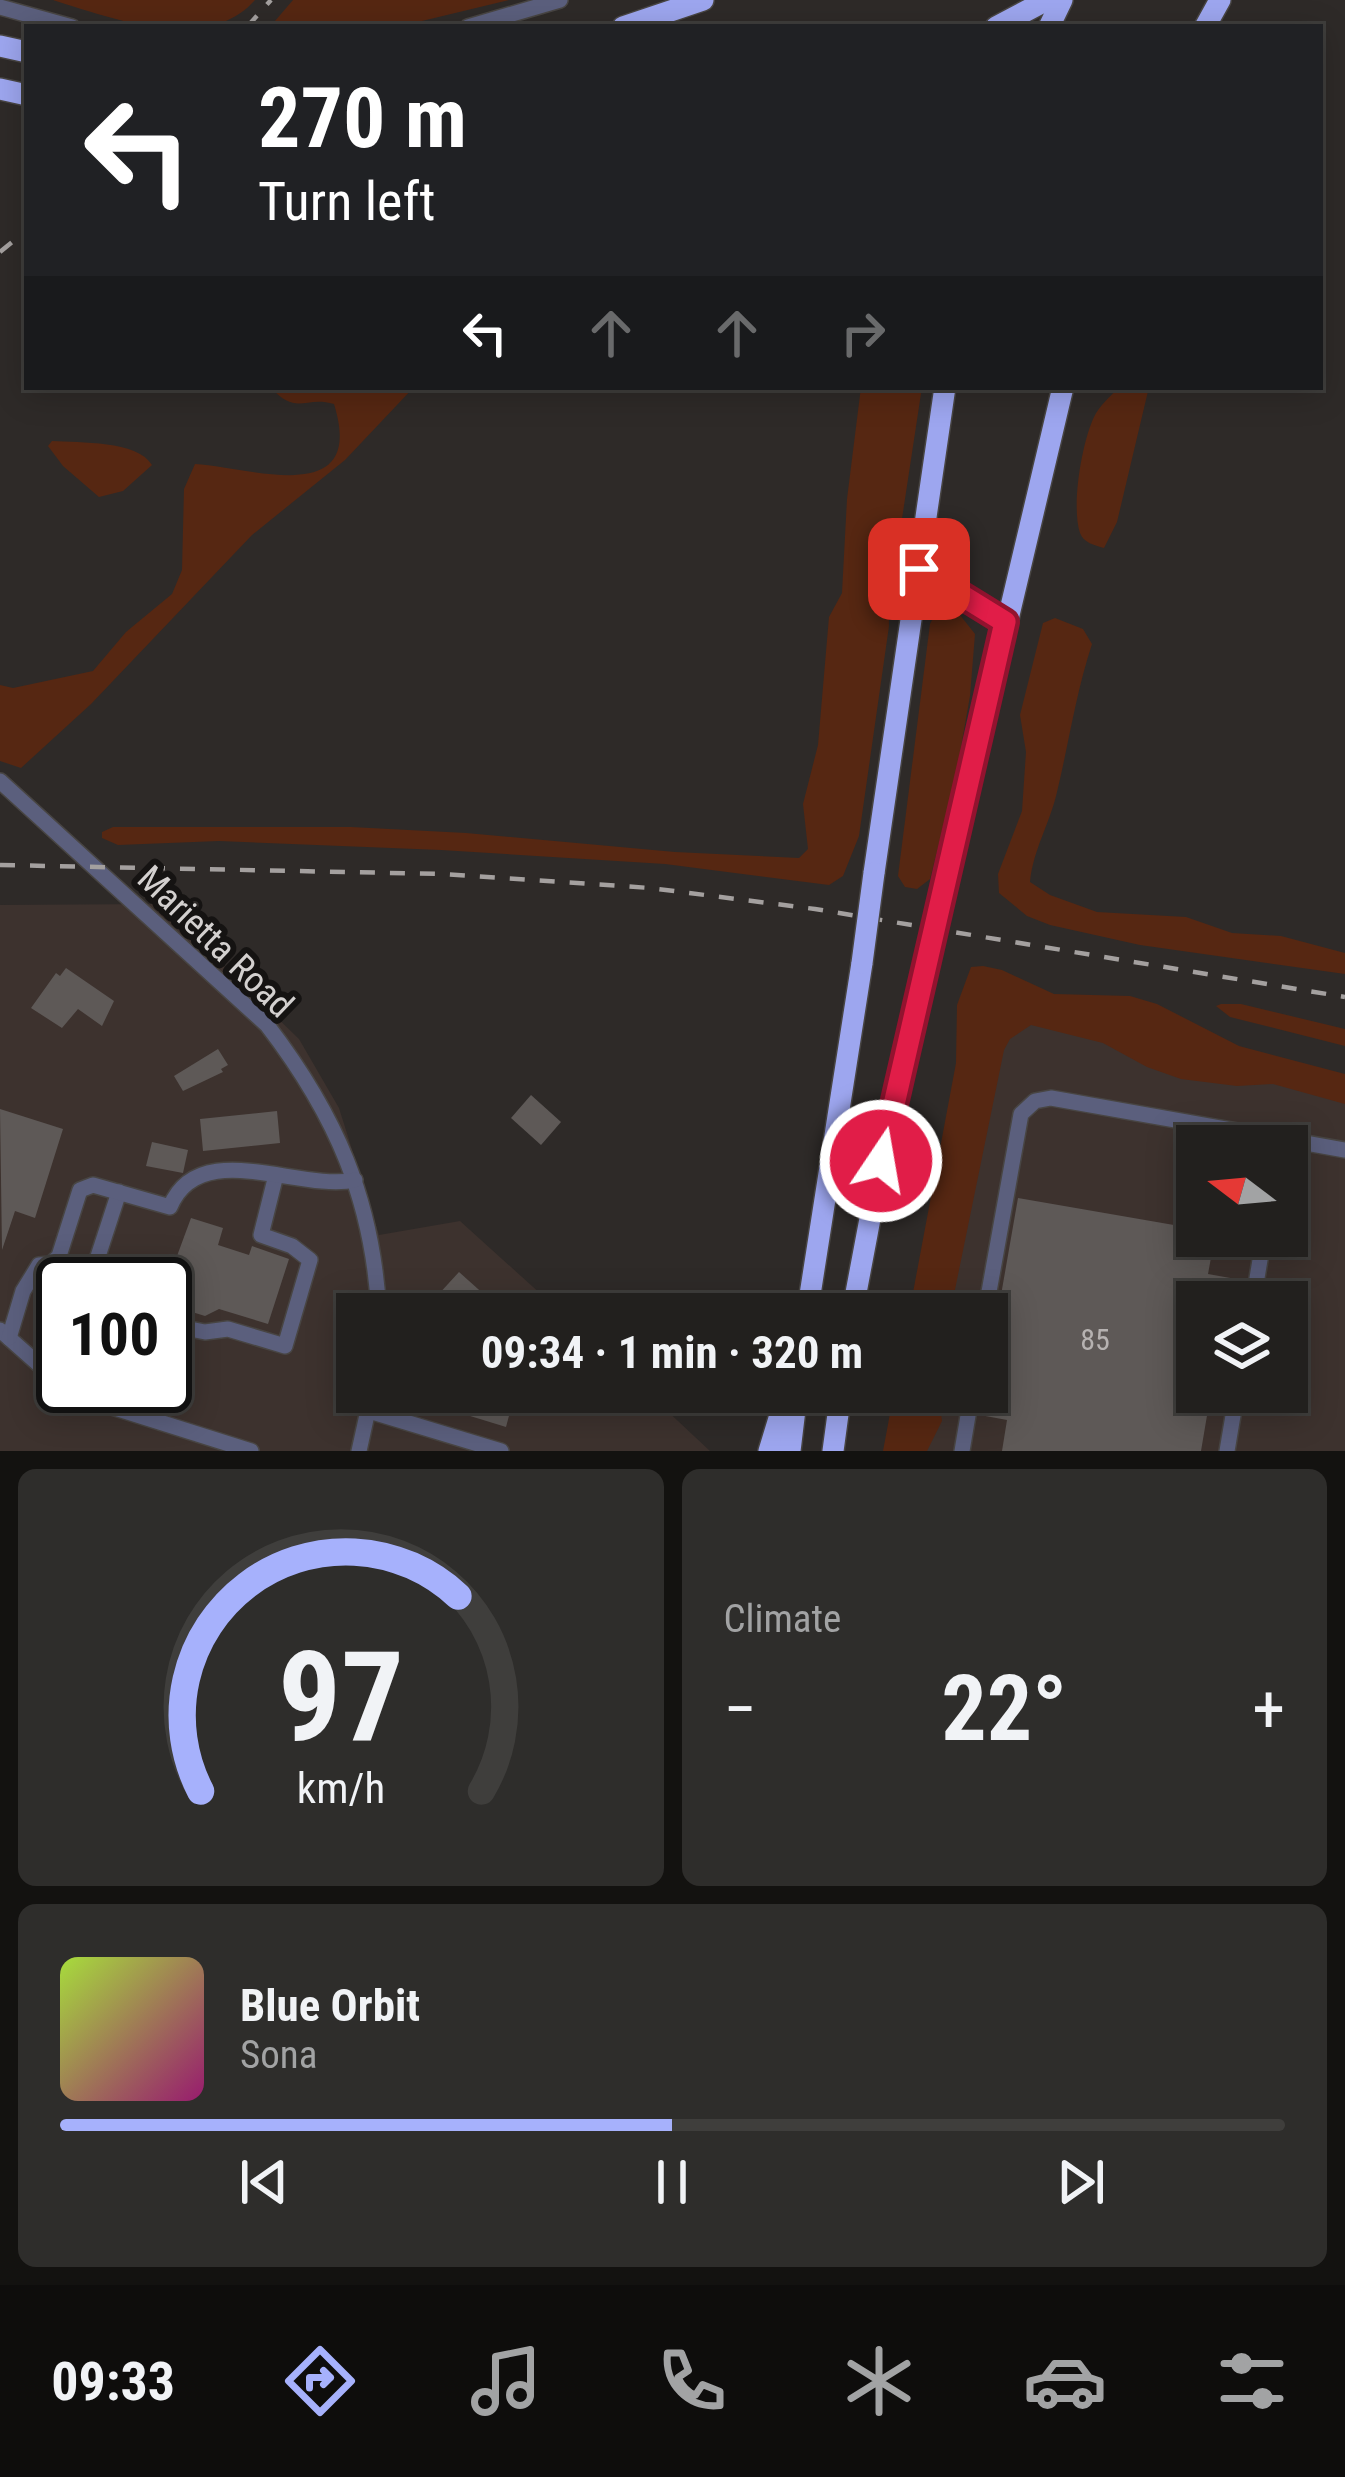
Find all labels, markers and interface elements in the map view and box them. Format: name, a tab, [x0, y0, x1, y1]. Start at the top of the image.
text: 270 m	[258, 69, 467, 168]
icon: left	[60, 72, 216, 228]
text: Turn left	[258, 170, 435, 233]
icon: left	[452, 300, 518, 366]
icon: ahead	[578, 300, 644, 366]
icon: ahead	[704, 300, 770, 366]
icon: right	[830, 300, 896, 366]
pin	[868, 518, 970, 620]
icon: arrive	[886, 536, 952, 602]
street label: Marietta Road	[129, 857, 302, 1026]
position arrow	[818, 1098, 944, 1224]
north arrow	[1176, 1125, 1308, 1257]
map controls	[1176, 1125, 1308, 1413]
speed limit sign: 100	[36, 1257, 192, 1413]
button: layers	[1176, 1281, 1308, 1413]
house number: 85	[1080, 1322, 1110, 1357]
text: 09:34 · 1 min · 320 m	[481, 1326, 863, 1379]
text: Climate	[724, 1596, 841, 1642]
text: 97	[278, 1624, 404, 1770]
text: 22°	[941, 1657, 1067, 1762]
text: −	[724, 1671, 757, 1748]
text: +	[1252, 1671, 1285, 1748]
text: km/h	[297, 1762, 385, 1812]
text: Blue Orbit	[240, 1979, 420, 2032]
text: Sona	[240, 2032, 317, 2078]
icon: previous	[231, 2149, 297, 2215]
icon: pause	[639, 2149, 705, 2215]
icon: next	[1048, 2149, 1114, 2215]
icon: directions	[278, 2339, 362, 2423]
icon: music	[464, 2339, 548, 2423]
icon: phone	[650, 2339, 734, 2423]
icon: climate	[837, 2339, 921, 2423]
icon: car	[1023, 2339, 1107, 2423]
icon: filters	[1210, 2339, 1294, 2423]
text: 09:33	[51, 2350, 175, 2413]

